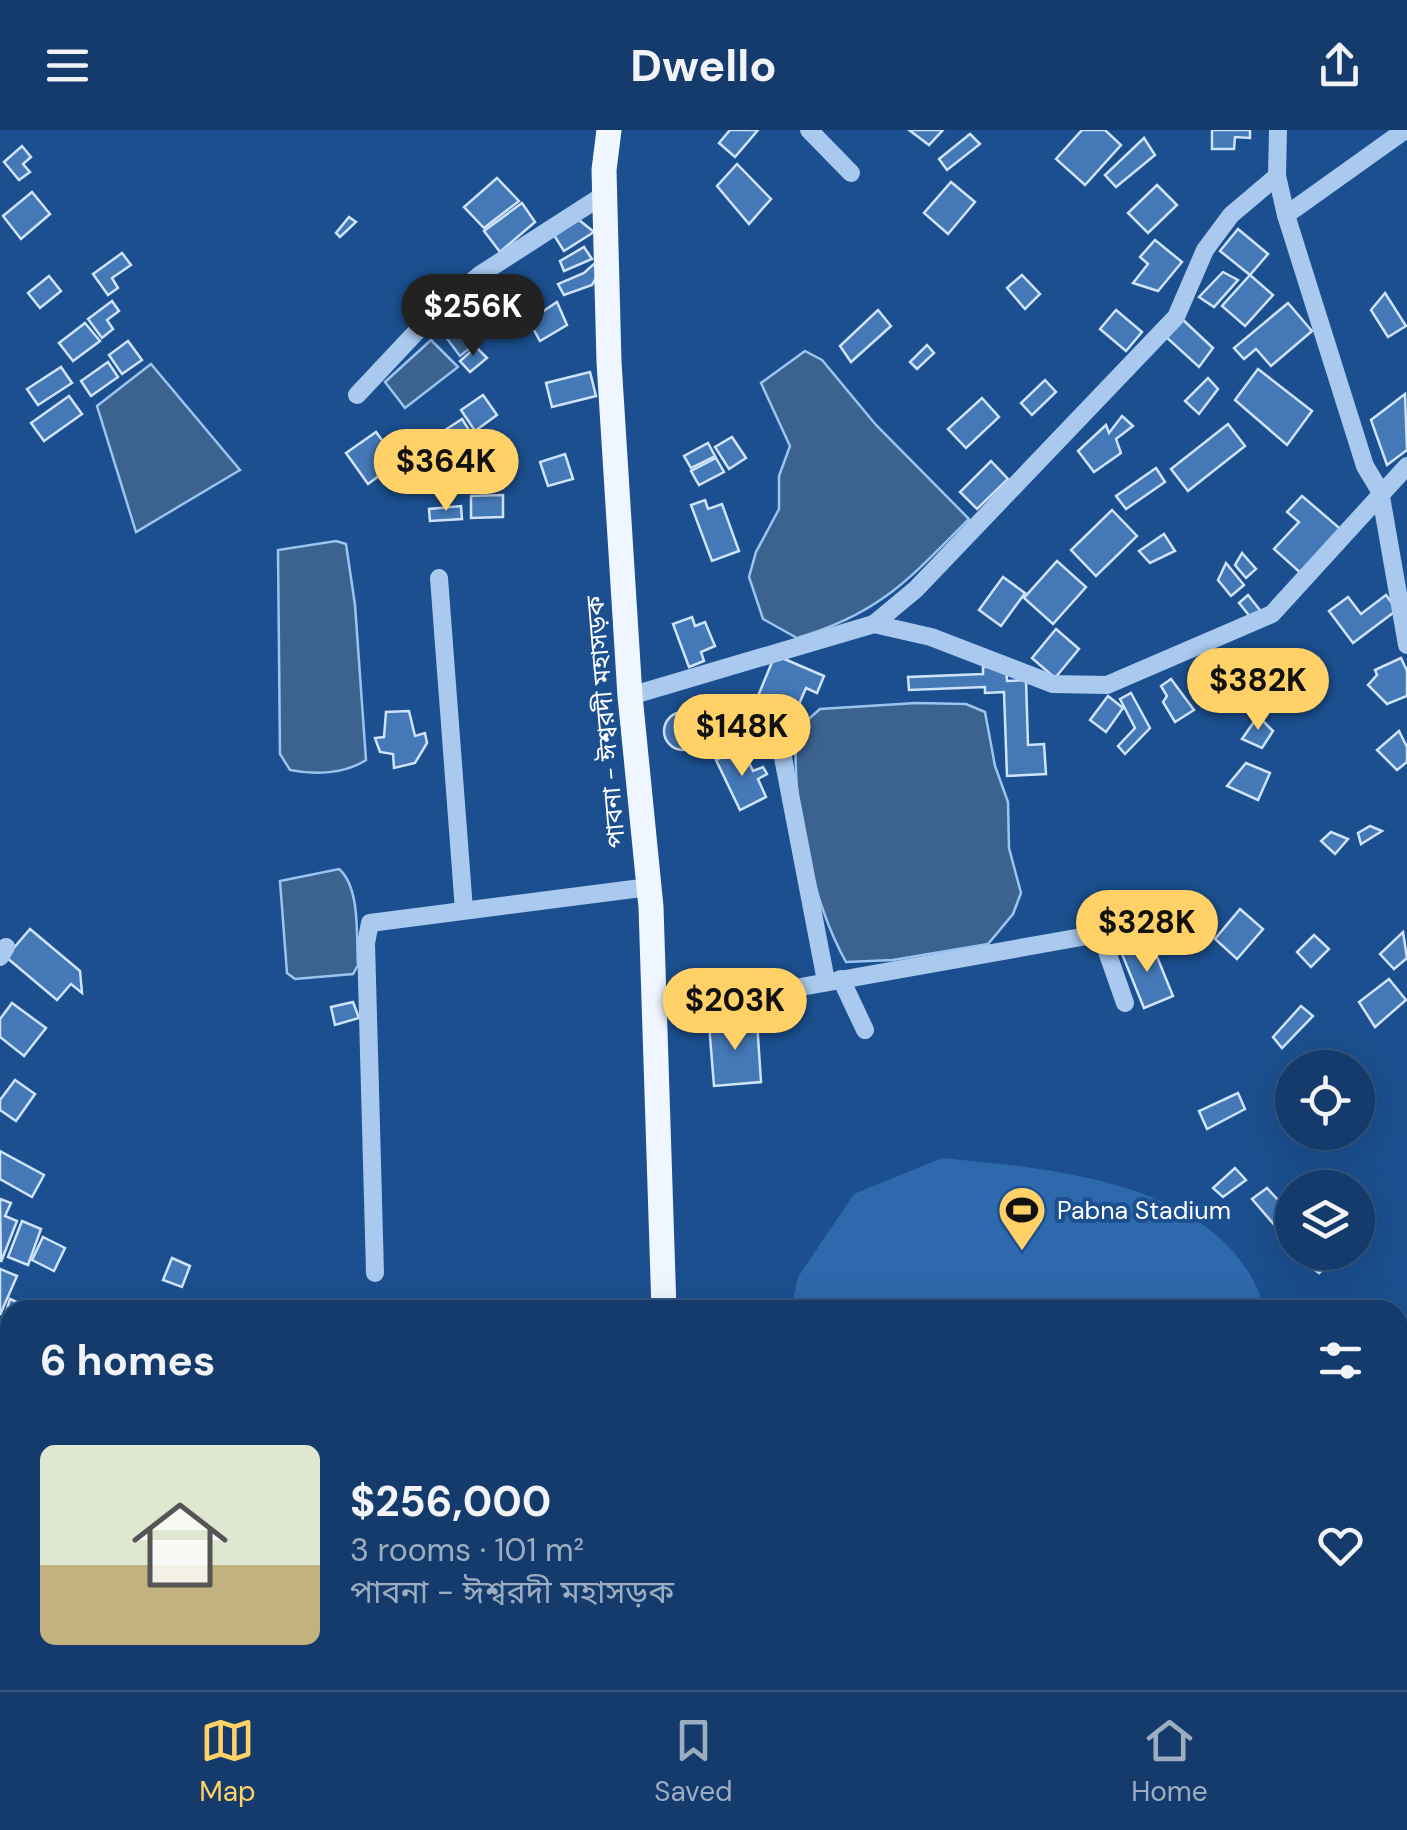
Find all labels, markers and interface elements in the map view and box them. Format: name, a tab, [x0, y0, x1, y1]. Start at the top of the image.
text: Dwello	[630, 36, 777, 95]
icon: menu	[40, 38, 95, 93]
icon: share	[1312, 38, 1367, 93]
pin: $256K	[403, 274, 543, 359]
text: $256K	[424, 285, 522, 327]
pin: $364K	[376, 429, 516, 514]
text: $364K	[396, 440, 496, 482]
street label: পাবনা - ঈশ্বরদী মহাসড়ক	[578, 594, 633, 849]
pin: $382K	[1188, 648, 1328, 733]
text: $382K	[1209, 659, 1307, 701]
pin: $148K	[672, 694, 812, 779]
text: $148K	[696, 705, 788, 747]
pin: $328K	[1077, 890, 1217, 975]
text: $328K	[1098, 901, 1196, 943]
pin: $203K	[665, 968, 805, 1053]
text: $203K	[685, 979, 785, 1021]
map controls	[1275, 1050, 1375, 1270]
button: locate	[1275, 1050, 1375, 1150]
button: layers	[1275, 1170, 1375, 1270]
sports icon: Pabna Stadium	[996, 1184, 1048, 1252]
place label: Pabna Stadium	[1057, 1194, 1231, 1227]
text: 6 homes	[40, 1333, 215, 1388]
icon: filters	[1313, 1333, 1368, 1388]
text: $256,000	[350, 1474, 551, 1529]
icon: home	[120, 1485, 240, 1605]
icon: heart	[1313, 1518, 1368, 1573]
text: 3 rooms · 101 m²	[350, 1529, 584, 1571]
text: পাবনা - ঈশ্বরদী মহাসড়ক	[350, 1571, 674, 1613]
tab: Map	[199, 1713, 256, 1810]
tab: Saved	[654, 1713, 733, 1810]
tab: Home	[1131, 1713, 1208, 1810]

